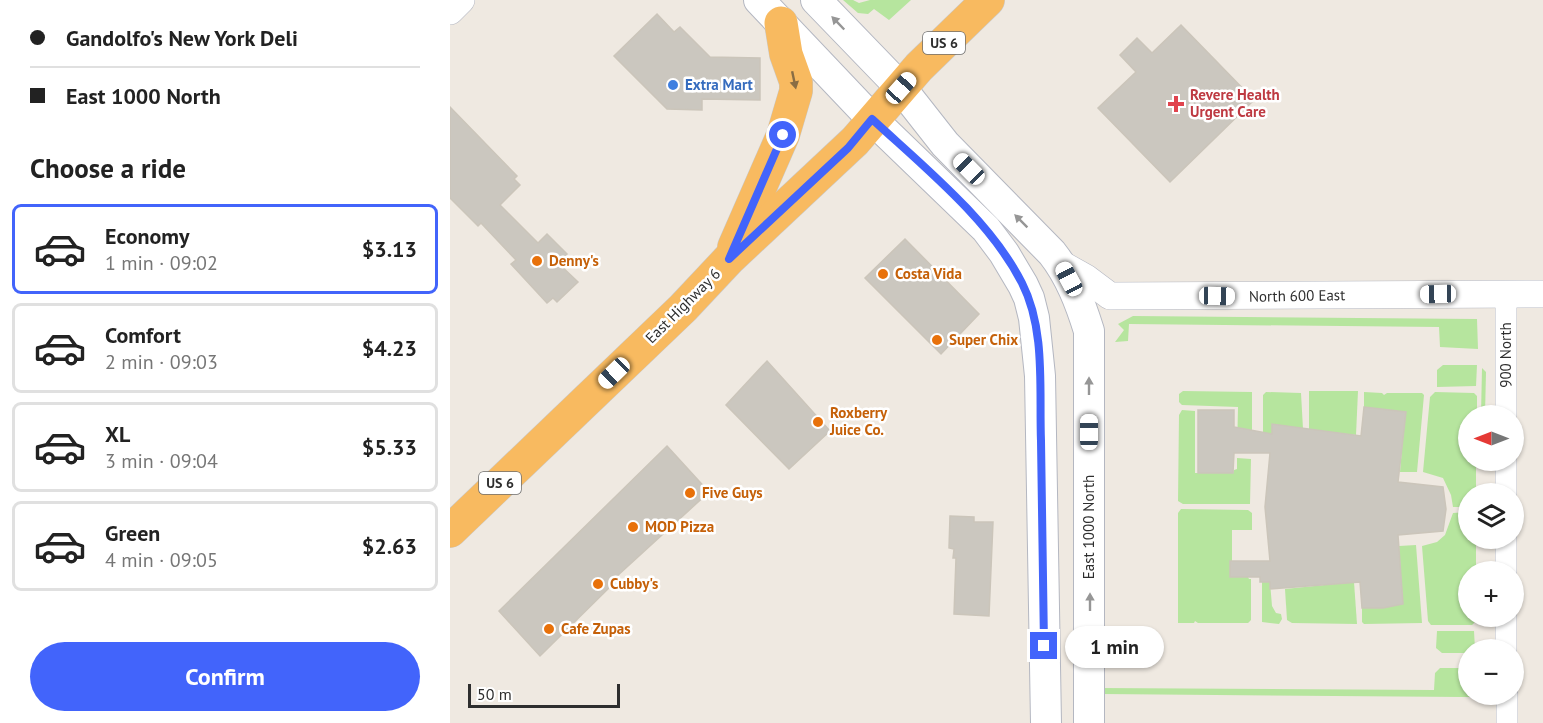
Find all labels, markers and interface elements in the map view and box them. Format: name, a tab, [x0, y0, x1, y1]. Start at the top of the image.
one-way arrow	[832, 16, 846, 30]
text: Gandolfo's New York Deli	[66, 24, 298, 52]
road number: US 6	[923, 32, 965, 54]
car	[882, 69, 920, 107]
one-way arrow	[790, 71, 799, 90]
place label: Extra Mart	[685, 75, 754, 94]
marker: Extra Mart	[666, 78, 680, 92]
text: East 1000 North	[66, 82, 221, 110]
place label: Revere Health Urgent Care	[1190, 85, 1280, 121]
marker: Revere Health Urgent Care	[1167, 95, 1185, 113]
route start	[769, 121, 796, 148]
car	[950, 150, 988, 188]
text: Choose a ride	[30, 151, 186, 185]
one-way arrow	[1013, 214, 1028, 228]
icon: car	[33, 222, 87, 276]
text: Economy	[105, 222, 189, 250]
text: $3.13	[362, 235, 417, 263]
text: 1 min · 09:02	[105, 250, 218, 276]
place label: Denny's	[549, 251, 599, 270]
marker: Denny's	[530, 254, 544, 268]
car	[1053, 259, 1085, 299]
street label: East Highway 6	[641, 264, 724, 347]
place label: Costa Vida	[895, 264, 962, 283]
marker: Costa Vida	[876, 267, 890, 281]
street label: North 600 East	[1249, 285, 1345, 306]
car	[1420, 285, 1456, 303]
car	[1199, 287, 1235, 305]
icon: car	[33, 321, 87, 375]
text: Comfort	[105, 321, 181, 349]
street label: 900 North	[1496, 322, 1515, 388]
place label: Super Chix	[949, 330, 1018, 349]
marker: Super Chix	[930, 333, 944, 347]
text: $4.23	[362, 334, 417, 362]
text: 2 min · 09:03	[105, 349, 218, 375]
car	[595, 354, 633, 392]
one-way arrow	[1084, 376, 1094, 395]
place label: Roxberry Juice Co.	[829, 403, 888, 439]
north arrow	[1458, 405, 1524, 471]
map controls	[1458, 405, 1524, 705]
car	[1080, 414, 1098, 450]
marker: Roxberry Juice Co.	[811, 415, 825, 429]
icon: car	[33, 420, 87, 474]
text: XL	[105, 420, 130, 448]
text: $5.33	[362, 433, 417, 461]
text: 3 min · 09:04	[105, 448, 218, 474]
road number: US 6	[479, 472, 521, 494]
street label: East 1000 North	[1079, 475, 1098, 579]
place label: Five Guys	[702, 483, 763, 502]
button: layers	[1458, 483, 1524, 549]
marker: Five Guys	[683, 486, 697, 500]
place label: MOD Pizza	[645, 517, 714, 536]
icon: car	[33, 519, 87, 573]
text: Green	[105, 519, 160, 547]
marker: MOD Pizza	[626, 520, 640, 534]
text: $2.63	[362, 532, 417, 560]
text: 4 min · 09:05	[105, 547, 218, 573]
button: +	[1458, 561, 1524, 627]
place label: Cubby's	[610, 574, 658, 593]
marker: Cubby's	[591, 577, 605, 591]
one-way arrow	[1085, 592, 1095, 611]
place label: Cafe Zupas	[561, 619, 631, 638]
marker: Cafe Zupas	[542, 622, 556, 636]
callout: 1 min	[1065, 625, 1164, 667]
route end	[1030, 632, 1057, 659]
text: 1 min	[1090, 634, 1139, 660]
button: −	[1458, 639, 1524, 705]
button: Confirm	[30, 642, 420, 711]
scale bar	[468, 681, 620, 708]
text: 50 m	[477, 684, 512, 704]

